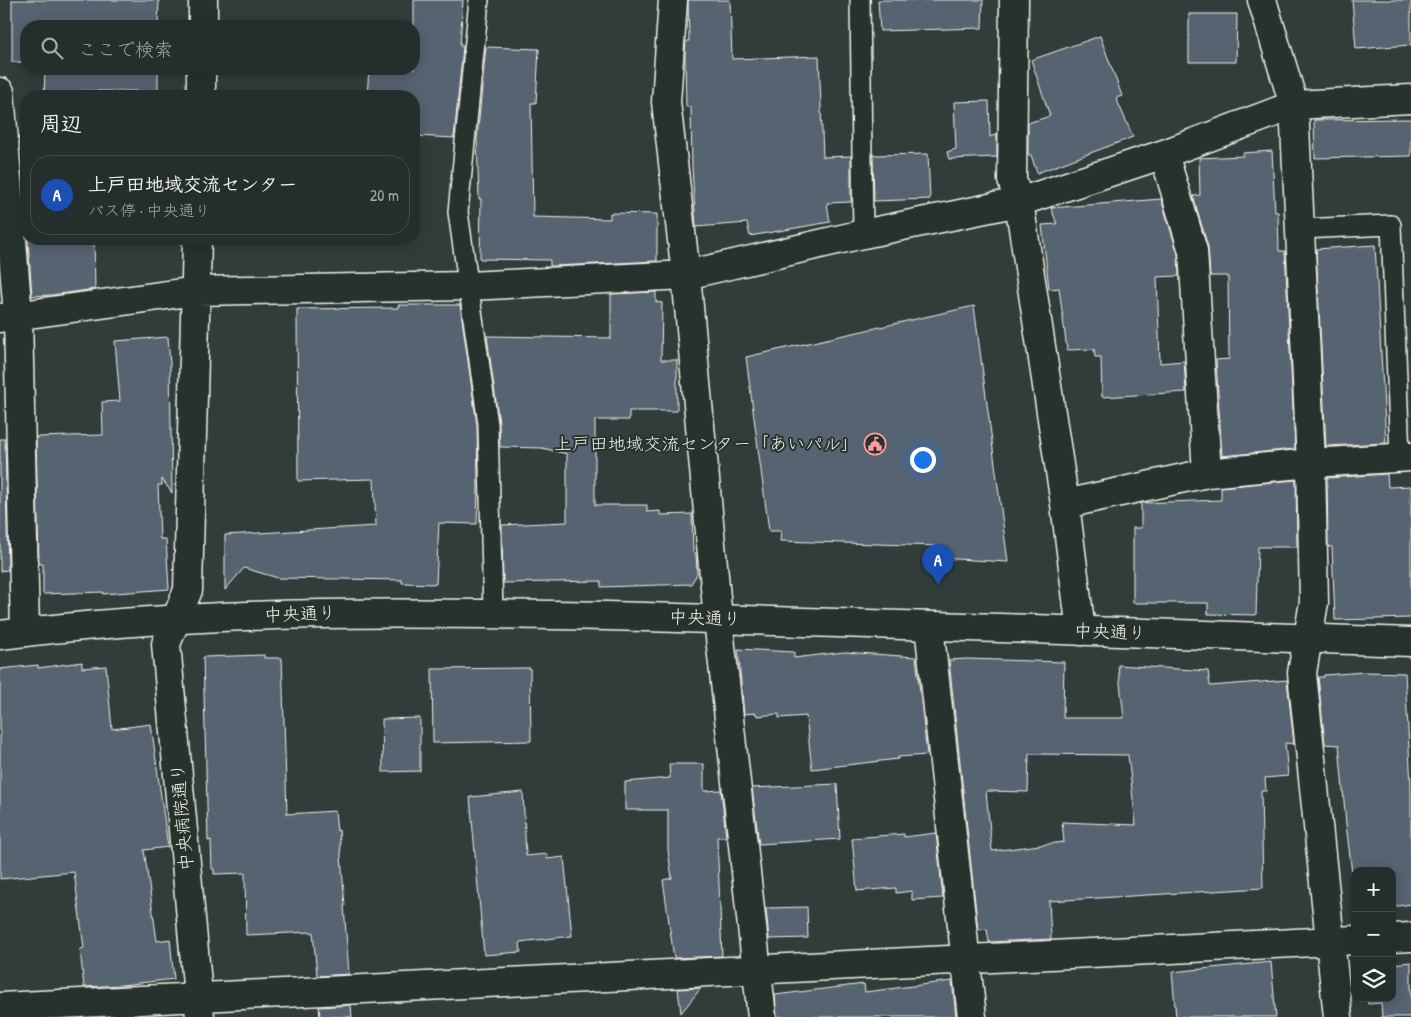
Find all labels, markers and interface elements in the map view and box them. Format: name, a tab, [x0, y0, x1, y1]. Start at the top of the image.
search box	[20, 20, 420, 75]
icon: search	[38, 34, 66, 62]
text: ここで検索	[78, 36, 173, 62]
text: 周辺	[40, 109, 82, 138]
text: 上戸田地域交流センター	[88, 171, 297, 197]
text: A	[53, 184, 61, 206]
text: 20 m	[370, 184, 399, 206]
text: バス停 · 中央通り	[88, 199, 211, 221]
place label: 上戸田地域交流センター「あいパル」	[554, 431, 859, 456]
public building icon: 上戸田地域交流センター「あいパル」	[863, 432, 887, 456]
your location	[910, 447, 936, 473]
pin: A	[922, 544, 954, 585]
street label: 中央通り	[264, 600, 336, 627]
street label: 中央通り	[669, 604, 741, 631]
street label: 中央通り	[1074, 618, 1146, 645]
street label: 中央病院通り	[164, 762, 199, 872]
map controls	[1351, 867, 1396, 1002]
button: +	[1351, 867, 1396, 912]
button: −	[1351, 912, 1396, 957]
button: layers	[1351, 957, 1396, 1002]

